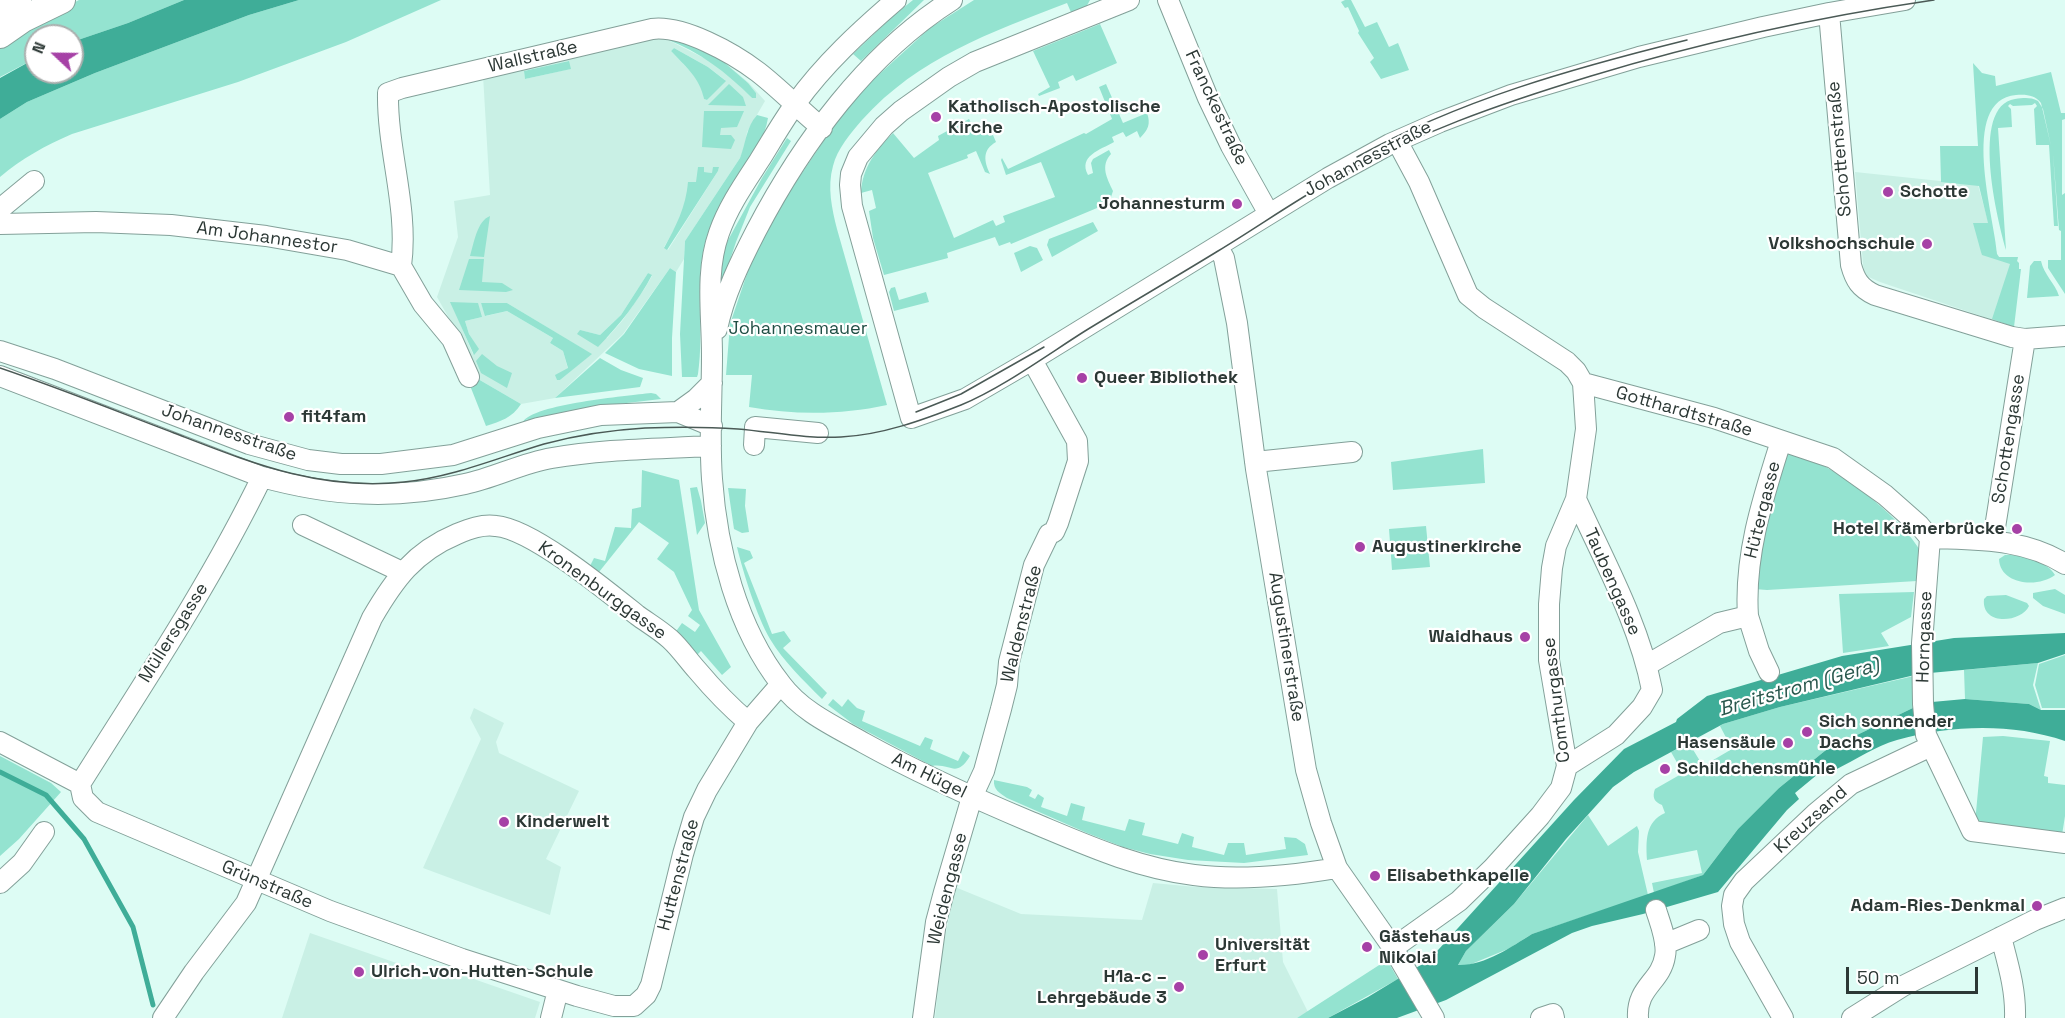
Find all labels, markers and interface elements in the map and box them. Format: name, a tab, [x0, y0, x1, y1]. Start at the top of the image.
north arrow	[24, 24, 84, 84]
street label: Wallstraße	[486, 36, 580, 78]
text: N	[27, 39, 50, 57]
street label: Franckestraße	[1180, 47, 1252, 169]
street label: Schottenstraße	[1823, 80, 1857, 218]
place label: Katholisch-Apostolische Kirche	[948, 96, 1161, 138]
marker: Katholisch-Apostolische Kirche	[929, 110, 943, 124]
street label: Johannesstraße	[1301, 116, 1435, 202]
place label: Schotte	[1900, 181, 1968, 203]
marker: Schotte	[1881, 185, 1895, 199]
place label: Johannesturm	[1099, 193, 1225, 215]
marker: Johannesturm	[1230, 197, 1244, 211]
street label: Am Johannestor	[195, 217, 339, 259]
place label: Volkshochschule	[1768, 233, 1915, 255]
marker: Volkshochschule	[1920, 237, 1934, 251]
park label: Johannesmauer	[729, 318, 867, 340]
place label: Queer Bibliothek	[1094, 367, 1238, 389]
marker: Queer Bibliothek	[1075, 371, 1089, 385]
street label: Schottengasse	[1988, 373, 2030, 505]
street label: Gotthardtstraße	[1613, 382, 1755, 442]
street label: Johannesstraße	[159, 400, 299, 466]
place label: fit4fam	[301, 406, 366, 428]
marker: fit4fam	[282, 410, 296, 424]
street label: Hütergasse	[1741, 459, 1785, 561]
place label: Hotel Krämerbrücke	[1833, 518, 2005, 540]
marker: Hotel Krämerbrücke	[2010, 522, 2024, 536]
street label: Taubengasse	[1579, 525, 1645, 639]
place label: Augustinerkirche	[1372, 536, 1522, 558]
street label: Kronenburggasse	[534, 537, 670, 645]
marker: Augustinerkirche	[1353, 540, 1367, 554]
street label: Waldenstraße	[997, 563, 1047, 685]
street label: Augustinerstraße	[1263, 570, 1309, 724]
street label: Müllersgasse	[135, 579, 213, 687]
street label: Horngasse	[1913, 591, 1937, 683]
place label: Waidhaus	[1429, 626, 1513, 648]
marker: Waidhaus	[1518, 630, 1532, 644]
street label: Comthurgasse	[1539, 636, 1575, 764]
water label: Breitstrom (Gera)	[1716, 654, 1882, 722]
place label: Sich sonnender Dachs	[1819, 711, 1954, 754]
marker: Sich sonnender Dachs	[1800, 725, 1814, 739]
place label: Hasensäule	[1677, 732, 1776, 754]
marker: Hasensäule	[1781, 736, 1795, 750]
street label: Am Hügel	[888, 749, 970, 803]
place label: Schildchensmühle	[1677, 758, 1836, 780]
marker: Schildchensmühle	[1658, 762, 1672, 776]
street label: Kreuzsand	[1770, 782, 1852, 858]
place label: Kinderwelt	[516, 811, 610, 833]
marker: Kinderwelt	[497, 815, 511, 829]
street label: Huttenstraße	[654, 817, 704, 933]
street label: Weidengasse	[924, 830, 972, 948]
street label: Grünstraße	[218, 856, 316, 914]
place label: Elisabethkapelle	[1387, 865, 1529, 887]
marker: Elisabethkapelle	[1368, 869, 1382, 883]
place label: Adam-Ries-Denkmal	[1851, 895, 2025, 917]
marker: Adam-Ries-Denkmal	[2030, 899, 2044, 913]
place label: Gästehaus Nikolai	[1379, 926, 1471, 968]
place label: Universität Erfurt	[1215, 934, 1310, 976]
marker: Gästehaus Nikolai	[1360, 940, 1374, 954]
marker: Universität Erfurt	[1196, 948, 1210, 962]
scale bar	[1849, 955, 1981, 993]
place label: Ulrich-von-Hutten-Schule	[371, 961, 593, 983]
marker: Ulrich-von-Hutten-Schule	[352, 965, 366, 979]
place label: H1a-c – Lehrgebäude 3	[1037, 966, 1167, 1008]
text: 50 m	[1857, 966, 1899, 989]
marker: H1a-c – Lehrgebäude 3	[1172, 980, 1186, 994]

